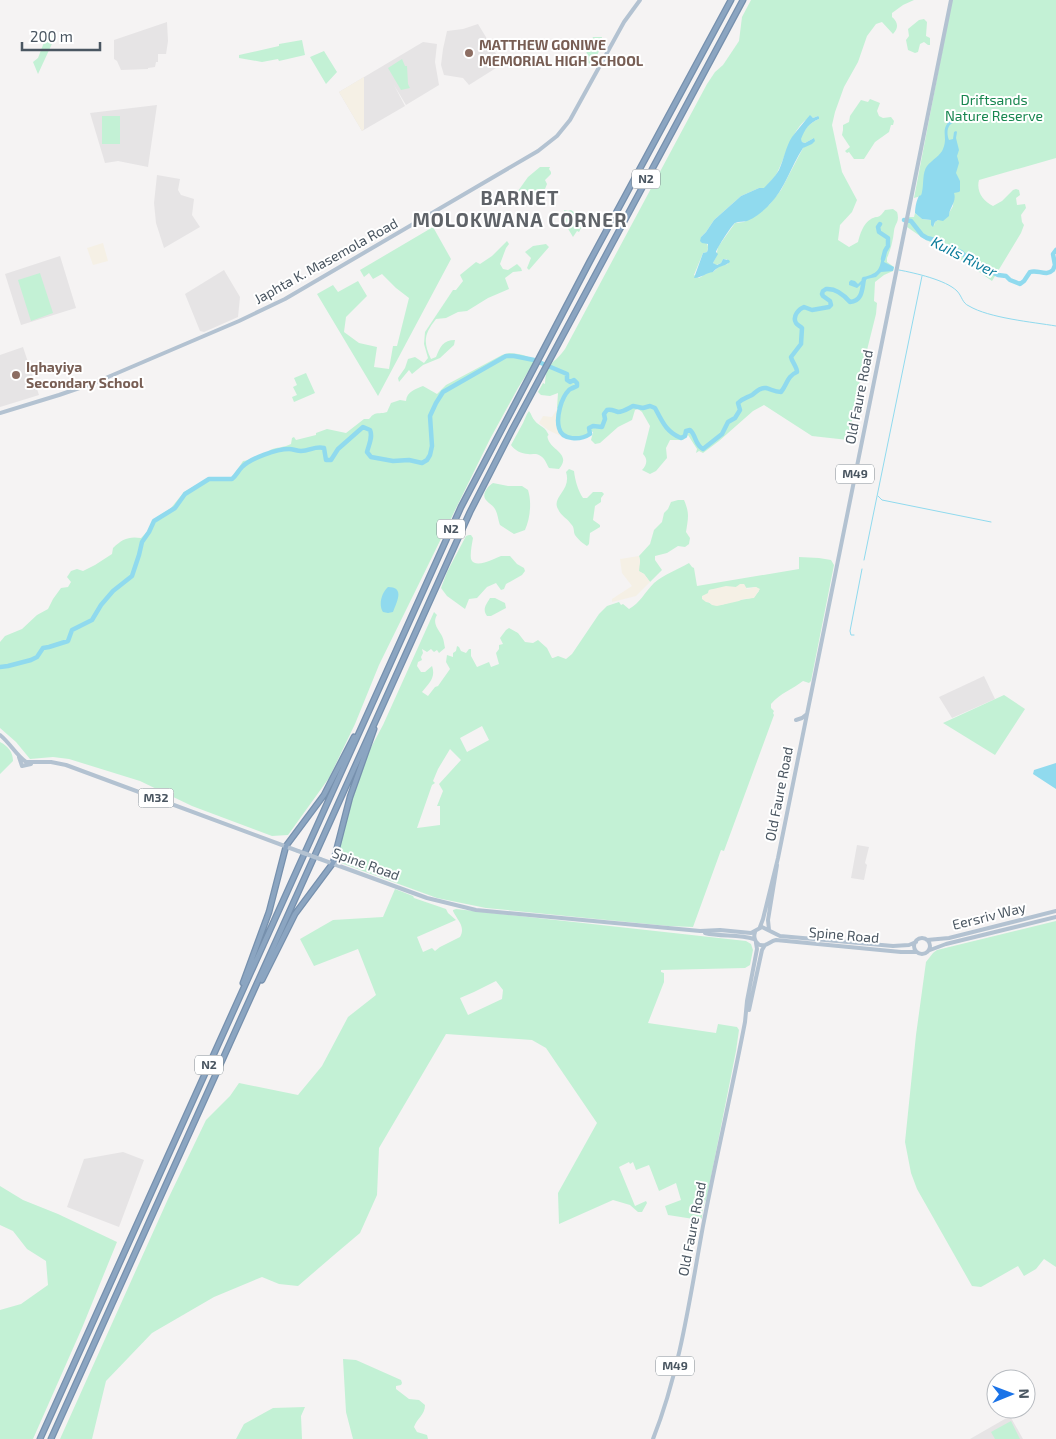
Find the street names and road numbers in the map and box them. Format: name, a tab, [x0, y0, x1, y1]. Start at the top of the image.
road number: N2	[632, 170, 660, 188]
street label: Japhta K. Masemola Road	[251, 214, 400, 307]
street label: Old Faure Road	[841, 348, 876, 446]
road number: M49	[836, 464, 874, 484]
road number: N2	[437, 520, 465, 538]
street label: Old Faure Road	[761, 745, 796, 843]
road number: M32	[138, 788, 174, 808]
street label: Spine Road	[330, 843, 402, 884]
street label: Eersriv Way	[950, 898, 1028, 933]
street label: Spine Road	[808, 923, 880, 946]
road number: N2	[195, 1056, 223, 1074]
street label: Old Faure Road	[674, 1180, 709, 1278]
road number: M49	[656, 1356, 694, 1375]

